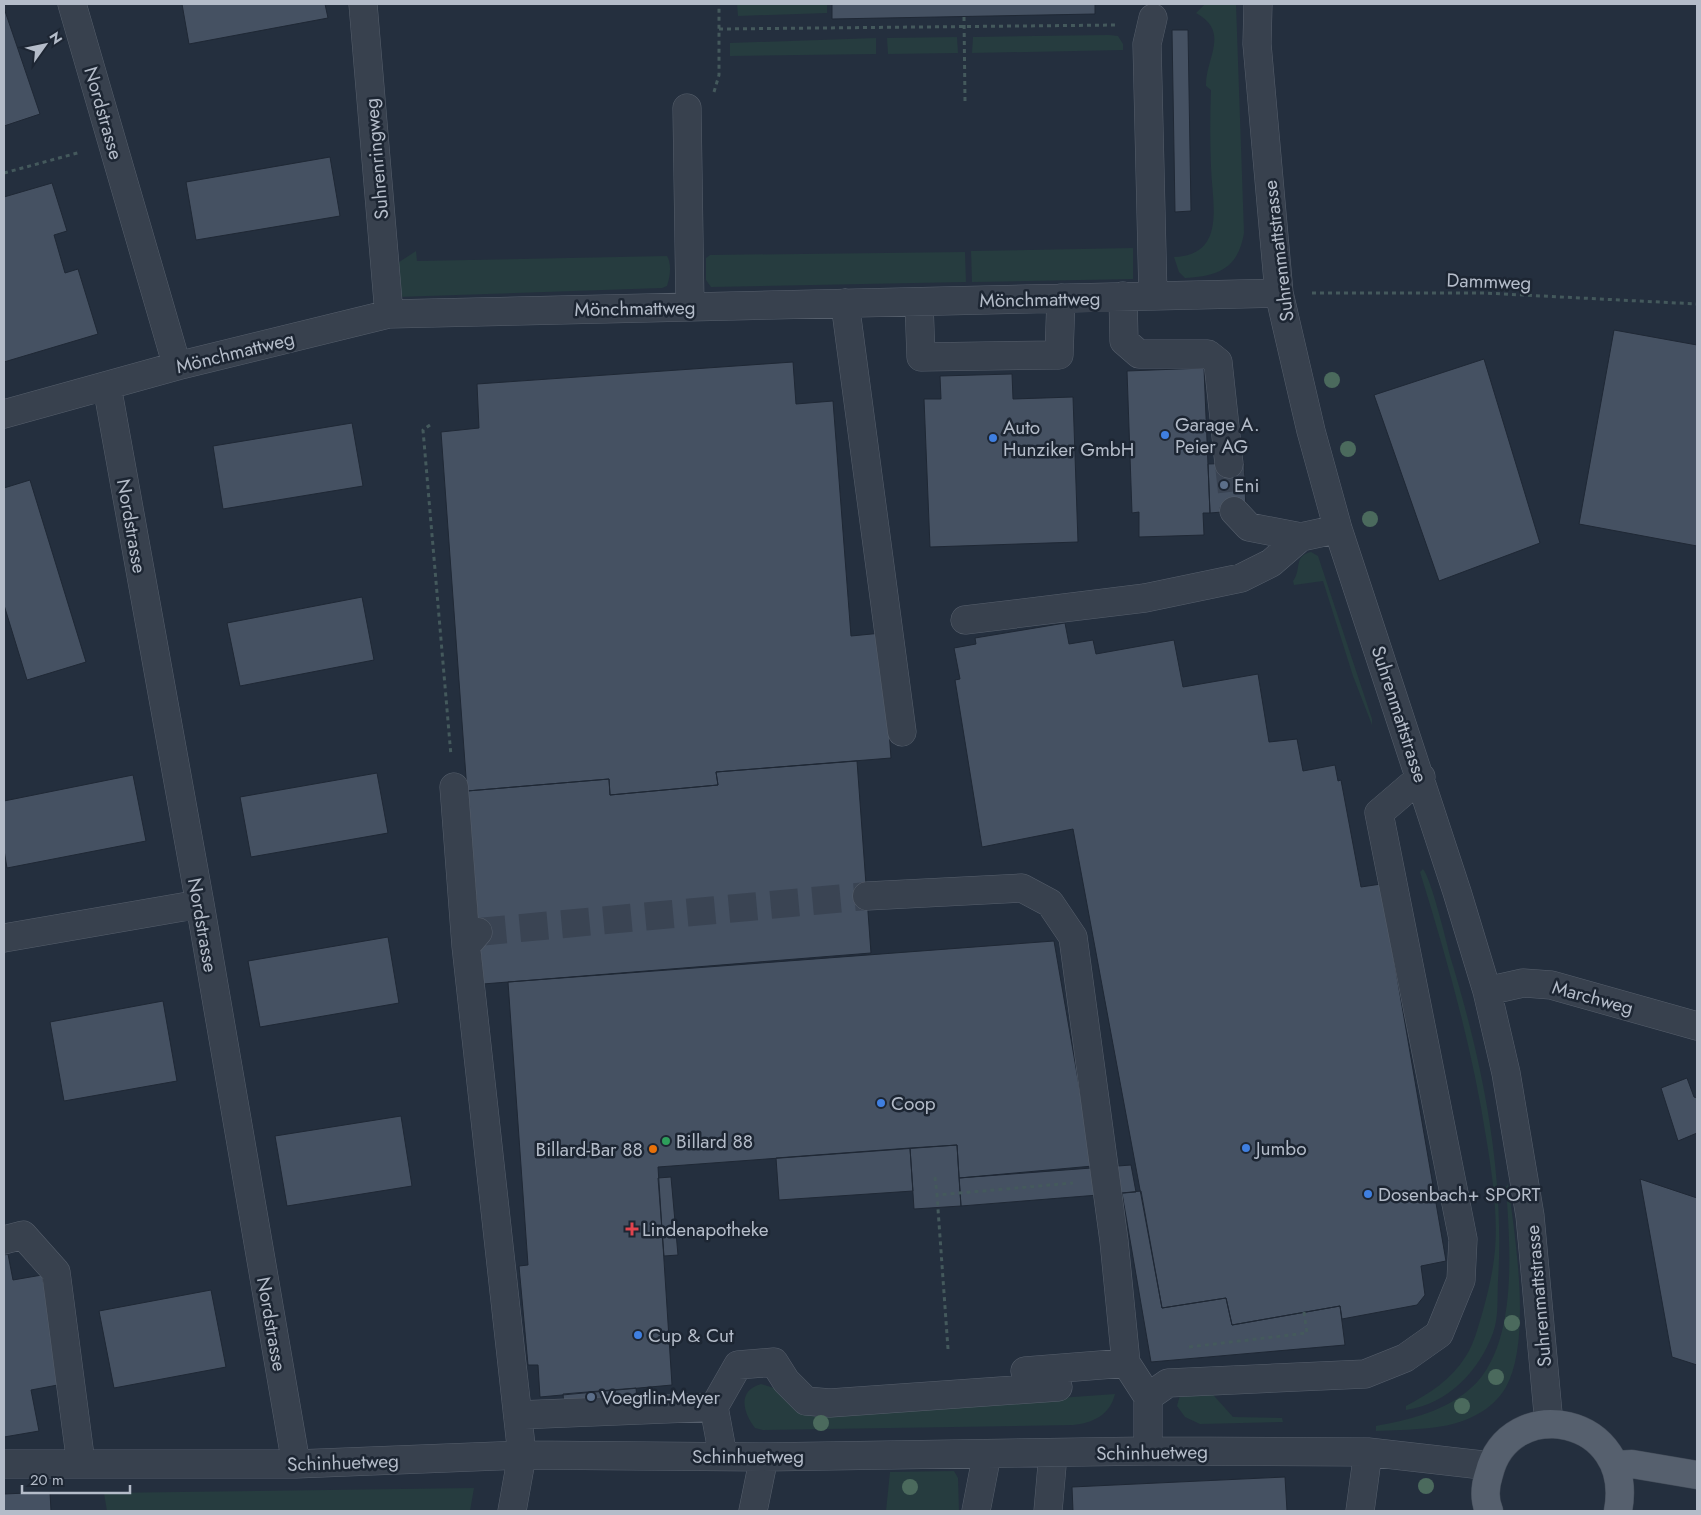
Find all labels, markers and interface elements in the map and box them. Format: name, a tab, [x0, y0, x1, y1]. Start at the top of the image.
north arrow	[20, 20, 70, 70]
text: N	[44, 28, 67, 48]
street label: Nordstrasse	[77, 64, 130, 163]
street label: Suhrenringweg	[358, 97, 395, 221]
street label: Suhrenmattstrasse	[1256, 178, 1301, 323]
street label: Dammweg	[1446, 267, 1532, 296]
street label: Mönchmattweg	[979, 285, 1101, 314]
street label: Mönchmattweg	[574, 294, 696, 323]
street label: Mönchmattweg	[173, 325, 297, 380]
place label: Garage A. Peier AG	[1175, 411, 1260, 460]
place label: Auto Hunziker GmbH	[1003, 414, 1134, 463]
marker: Garage A. Peier AG	[1159, 429, 1171, 441]
marker: Auto Hunziker GmbH	[987, 432, 999, 444]
place label: Eni	[1234, 472, 1259, 499]
street label: Nordstrasse	[110, 477, 153, 576]
marker: Eni	[1218, 479, 1230, 491]
street label: Suhrenmattstrasse	[1365, 642, 1434, 786]
street label: Nordstrasse	[181, 876, 224, 975]
street label: Marchweg	[1549, 974, 1636, 1021]
place label: Coop	[891, 1090, 936, 1117]
marker: Coop	[875, 1097, 887, 1109]
place label: Billard 88	[676, 1128, 753, 1155]
marker: Billard 88	[660, 1135, 672, 1147]
place label: Jumbo	[1253, 1135, 1307, 1162]
place label: Billard-Bar 88	[536, 1136, 643, 1163]
marker: Jumbo	[1240, 1142, 1252, 1154]
marker: Billard-Bar 88	[647, 1143, 659, 1155]
place label: Dosenbach+ SPORT	[1378, 1181, 1541, 1208]
marker: Dosenbach+ SPORT	[1362, 1188, 1374, 1200]
place label: Lindenapotheke	[642, 1216, 769, 1243]
marker: Lindenapotheke	[626, 1223, 638, 1235]
street label: Suhrenmattstrasse	[1519, 1224, 1558, 1368]
street label: Nordstrasse	[250, 1275, 293, 1374]
place label: Cup & Cut	[648, 1322, 734, 1349]
marker: Cup & Cut	[632, 1329, 644, 1341]
place label: Voegtlin-Meyer	[601, 1384, 721, 1411]
marker: Voegtlin-Meyer	[585, 1391, 597, 1403]
street label: Schinhuetweg	[1096, 1438, 1208, 1467]
street label: Schinhuetweg	[692, 1443, 804, 1470]
street label: Schinhuetweg	[287, 1447, 399, 1478]
scale bar	[22, 1462, 130, 1494]
text: 20 m	[30, 1469, 64, 1491]

